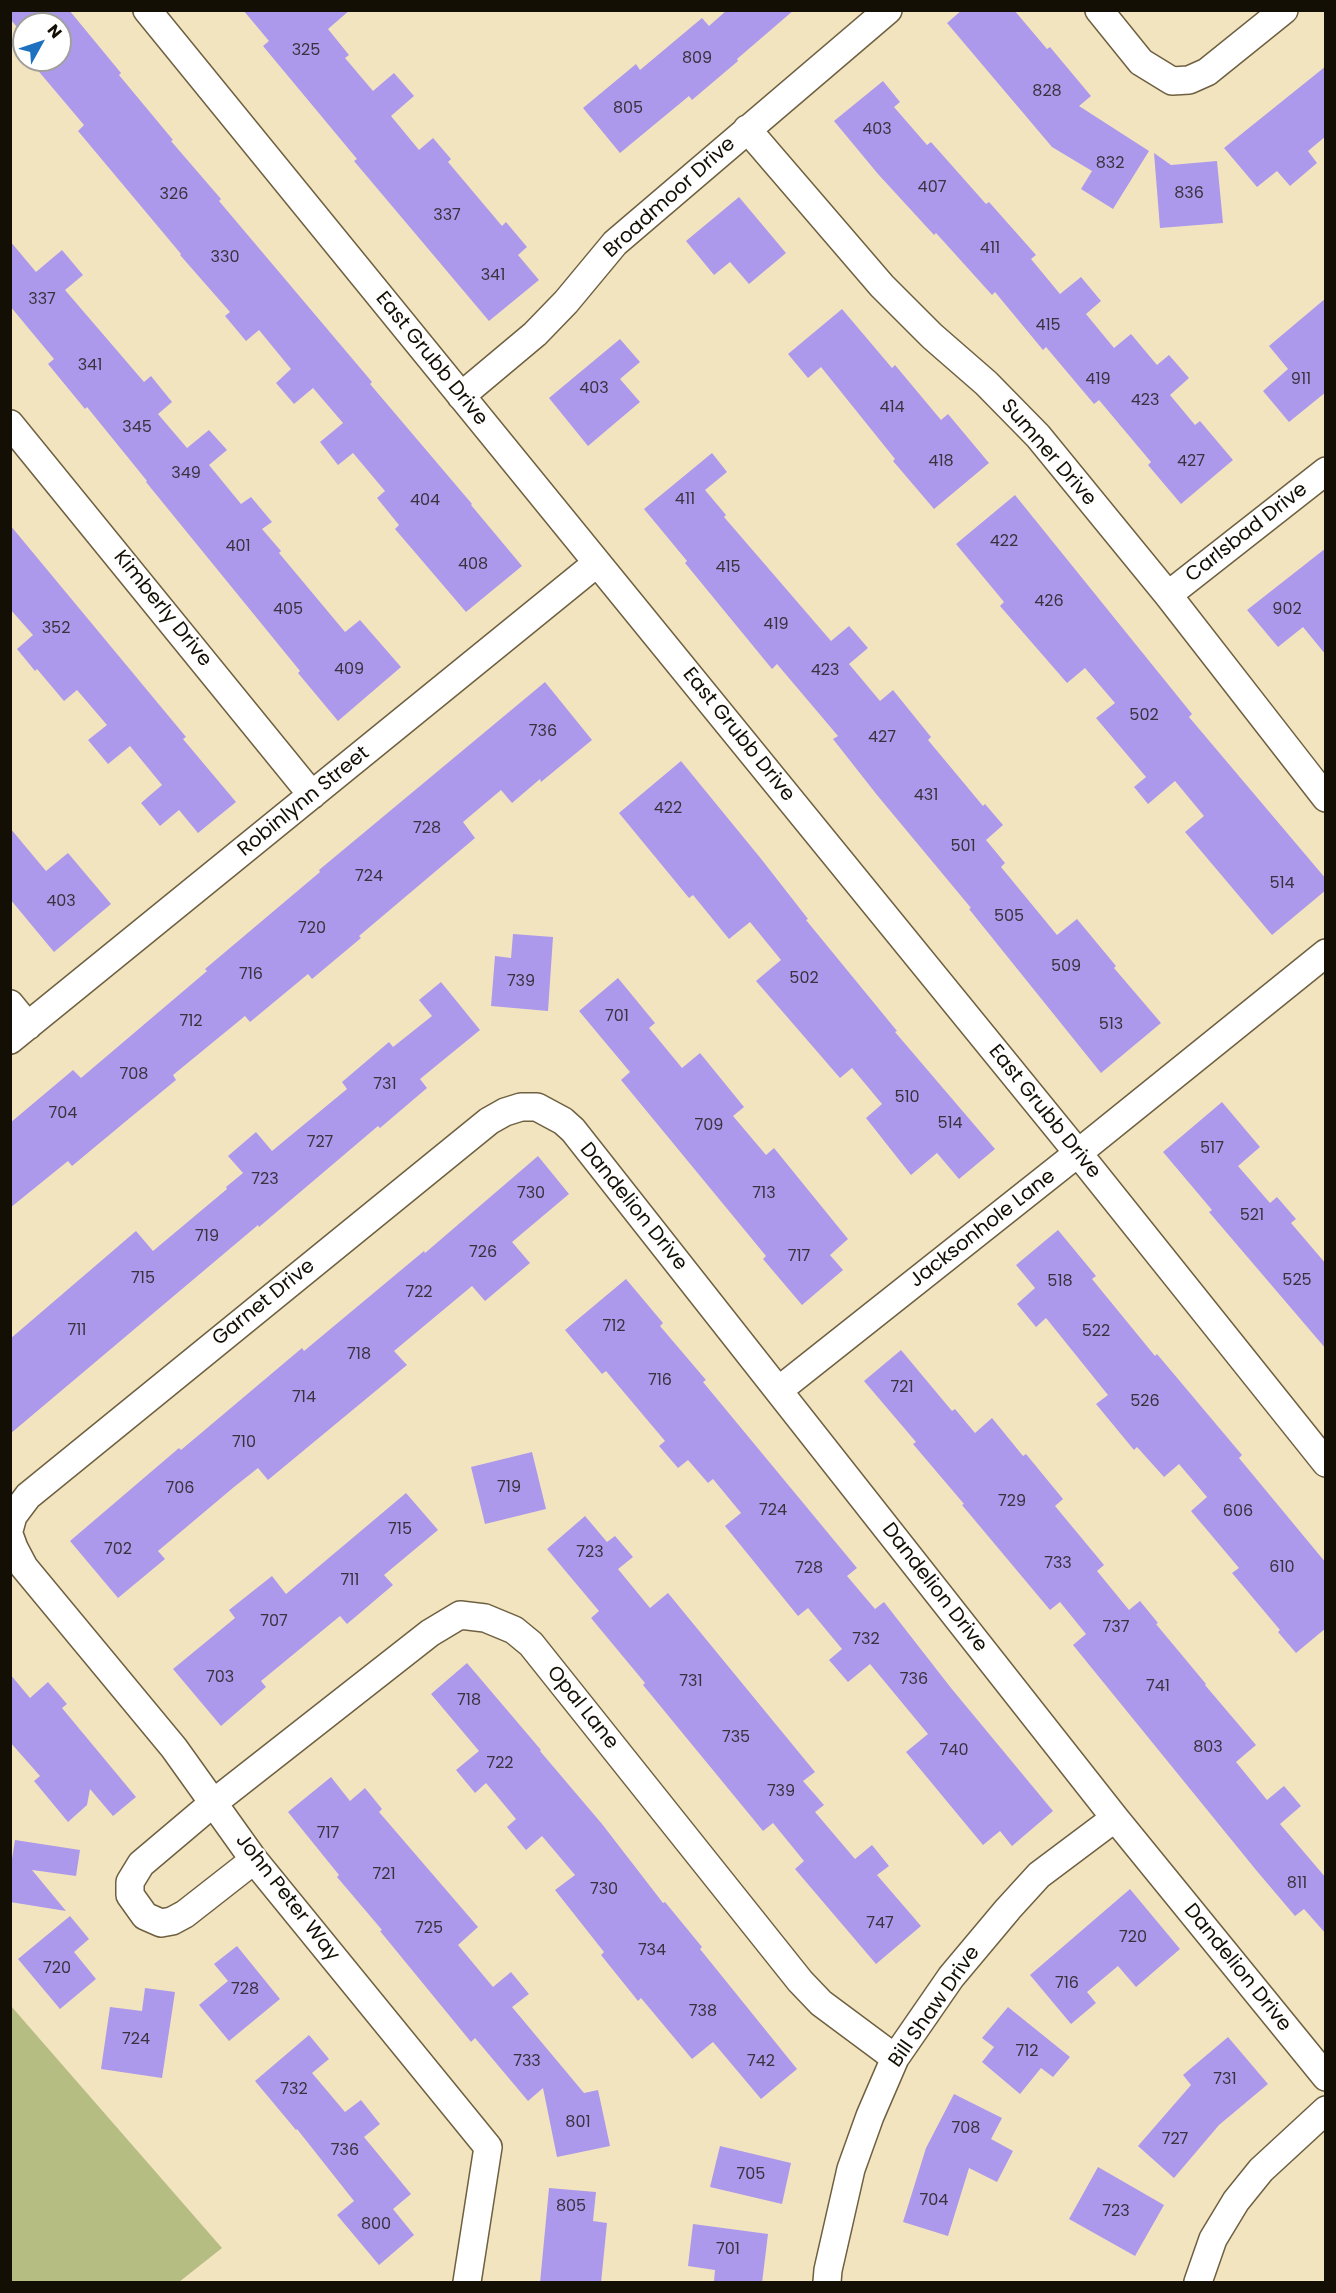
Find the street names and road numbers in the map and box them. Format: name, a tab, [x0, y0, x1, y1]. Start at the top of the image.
street label: Broadmoor Drive	[599, 133, 741, 263]
street label: East Grubb Drive	[370, 287, 492, 431]
street label: Sumner Drive	[995, 395, 1101, 511]
street label: Carlsbad Drive	[1181, 478, 1313, 588]
street label: Kimberly Drive	[108, 546, 216, 672]
street label: East Grubb Drive	[677, 663, 799, 807]
street label: Robinlynn Street	[234, 742, 374, 862]
street label: East Grubb Drive	[983, 1040, 1105, 1184]
street label: Dandelion Drive	[574, 1138, 692, 1276]
street label: Jacksonhole Lane	[905, 1165, 1061, 1293]
street label: Garnet Drive	[208, 1254, 320, 1352]
street label: Dandelion Drive	[876, 1519, 992, 1657]
street label: Opal Lane	[541, 1661, 623, 1755]
street label: John Peter Way	[230, 1830, 344, 1966]
street label: Dandelion Drive	[1178, 1899, 1296, 2037]
street label: Bill Shaw Drive	[884, 1942, 986, 2072]

